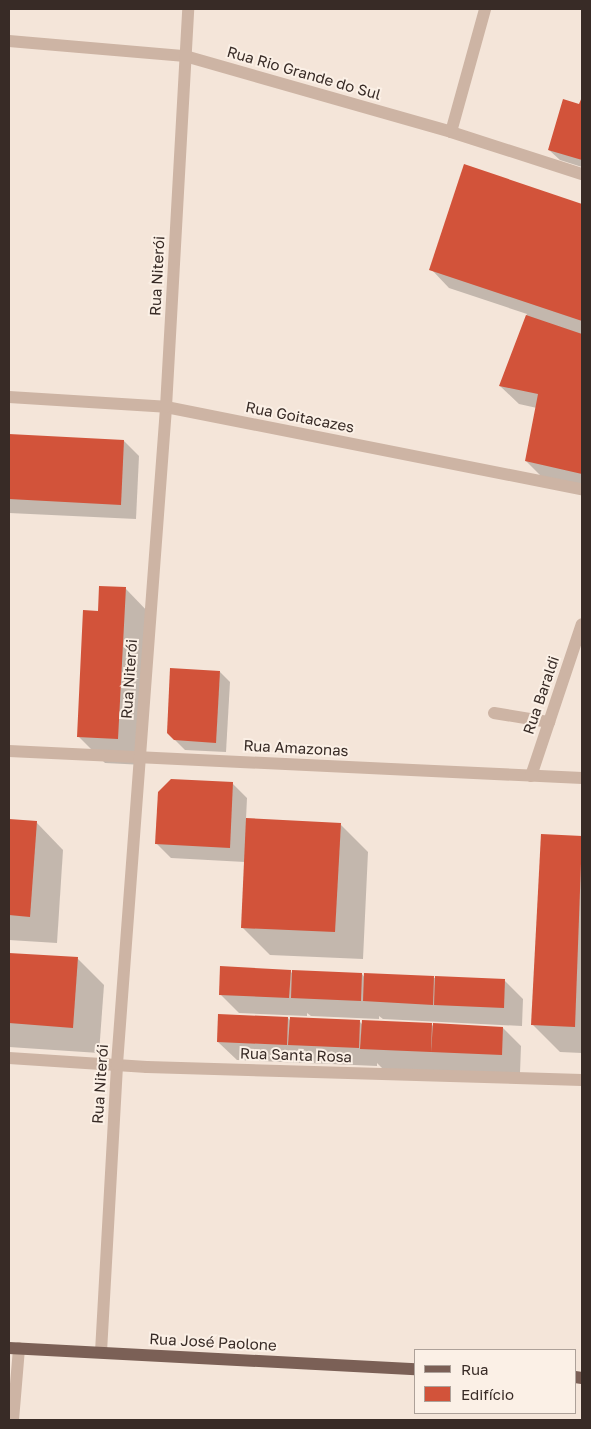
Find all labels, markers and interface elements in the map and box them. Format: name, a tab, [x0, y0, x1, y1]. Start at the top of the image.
street label: Rua Rio Grande do Sul	[225, 42, 383, 104]
street label: Rua Niterói	[146, 236, 168, 316]
street label: Rua Goitacazes	[244, 398, 356, 436]
street label: Rua Niterói	[117, 638, 141, 720]
street label: Rua Baraldi	[519, 653, 563, 737]
street label: Rua Amazonas	[243, 736, 349, 760]
street label: Rua Niterói	[88, 1043, 112, 1125]
street label: Rua Santa Rosa	[240, 1044, 352, 1066]
street label: Rua José Paolone	[149, 1330, 277, 1354]
legend	[414, 1349, 576, 1414]
text: Rua	[461, 1360, 488, 1378]
text: Edifício	[461, 1385, 514, 1403]

